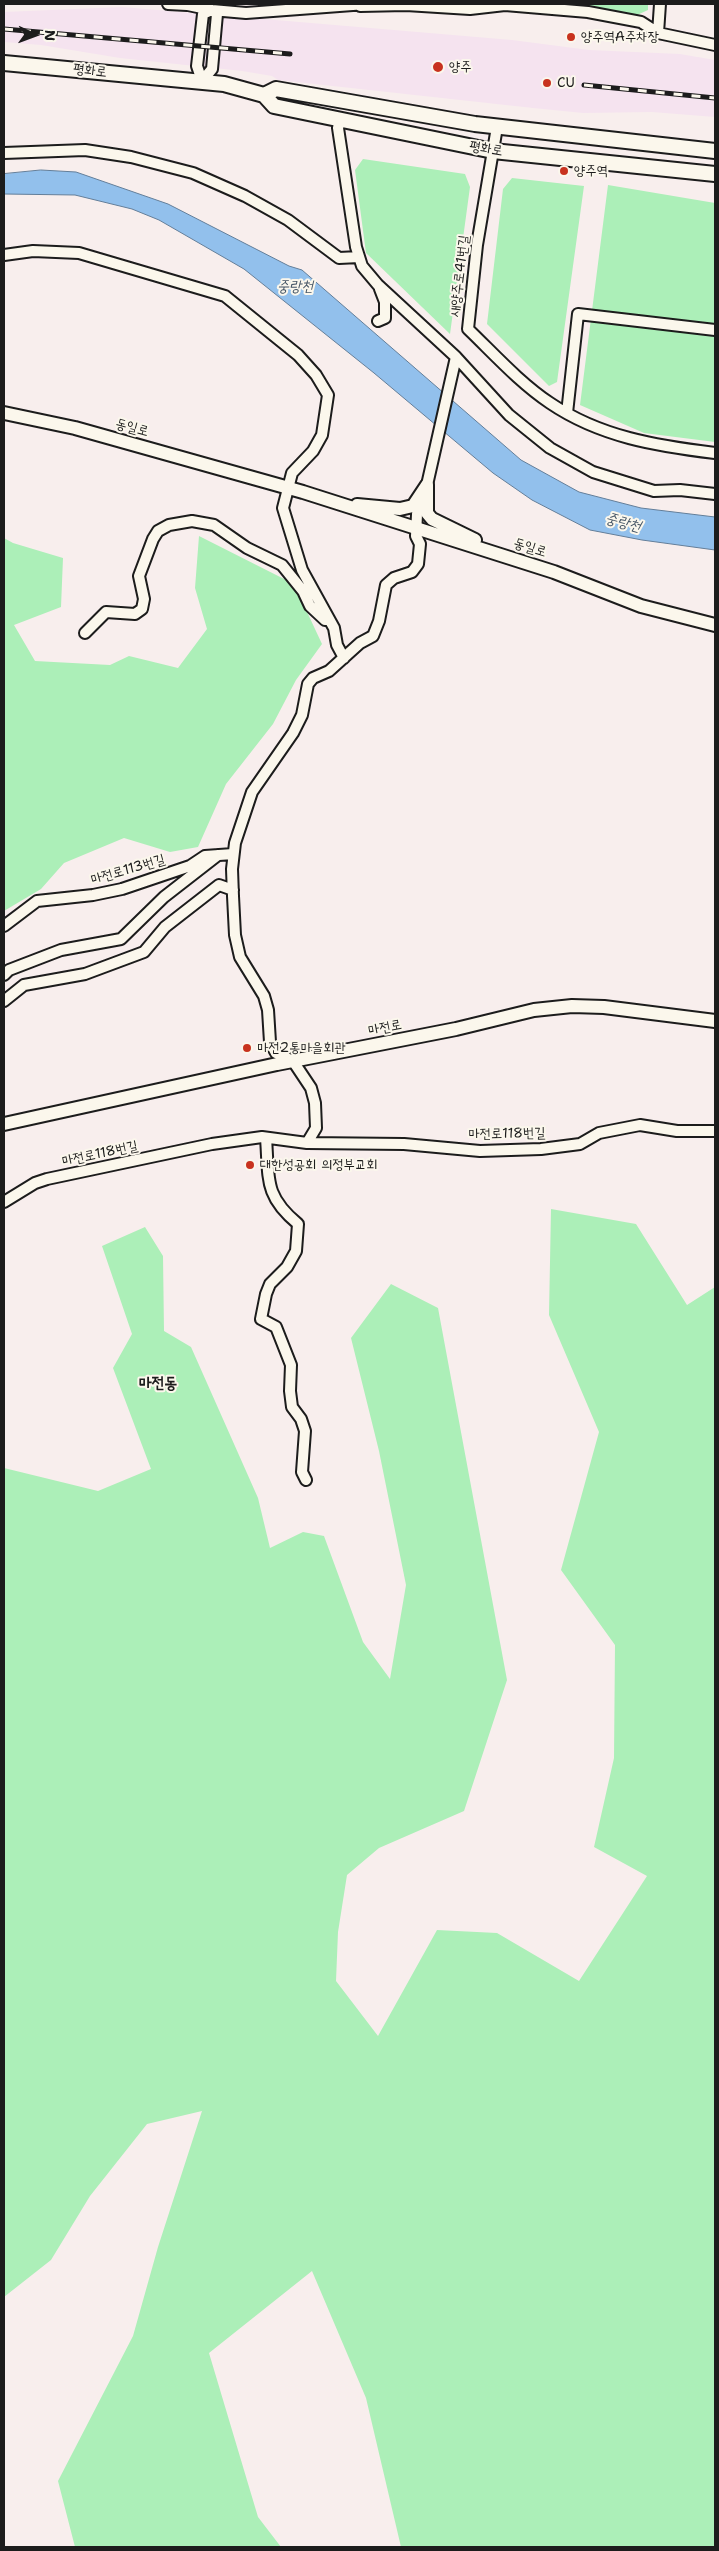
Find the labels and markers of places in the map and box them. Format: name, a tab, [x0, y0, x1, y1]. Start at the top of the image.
place label: 양주역A주차장	[581, 29, 659, 45]
marker: 양주역A주차장	[565, 31, 577, 43]
place label: 양주	[449, 59, 472, 75]
marker: 양주	[431, 60, 445, 74]
place label: CU	[557, 75, 575, 91]
marker: CU	[541, 77, 553, 89]
place label: 양주역	[574, 163, 608, 179]
marker: 양주역	[558, 165, 570, 177]
place label: 마전2통마을회관	[257, 1040, 346, 1056]
marker: 마전2통마을회관	[241, 1042, 253, 1054]
place label: 대한성공회 의정부교회	[260, 1157, 377, 1173]
marker: 대한성공회 의정부교회	[244, 1159, 256, 1171]

